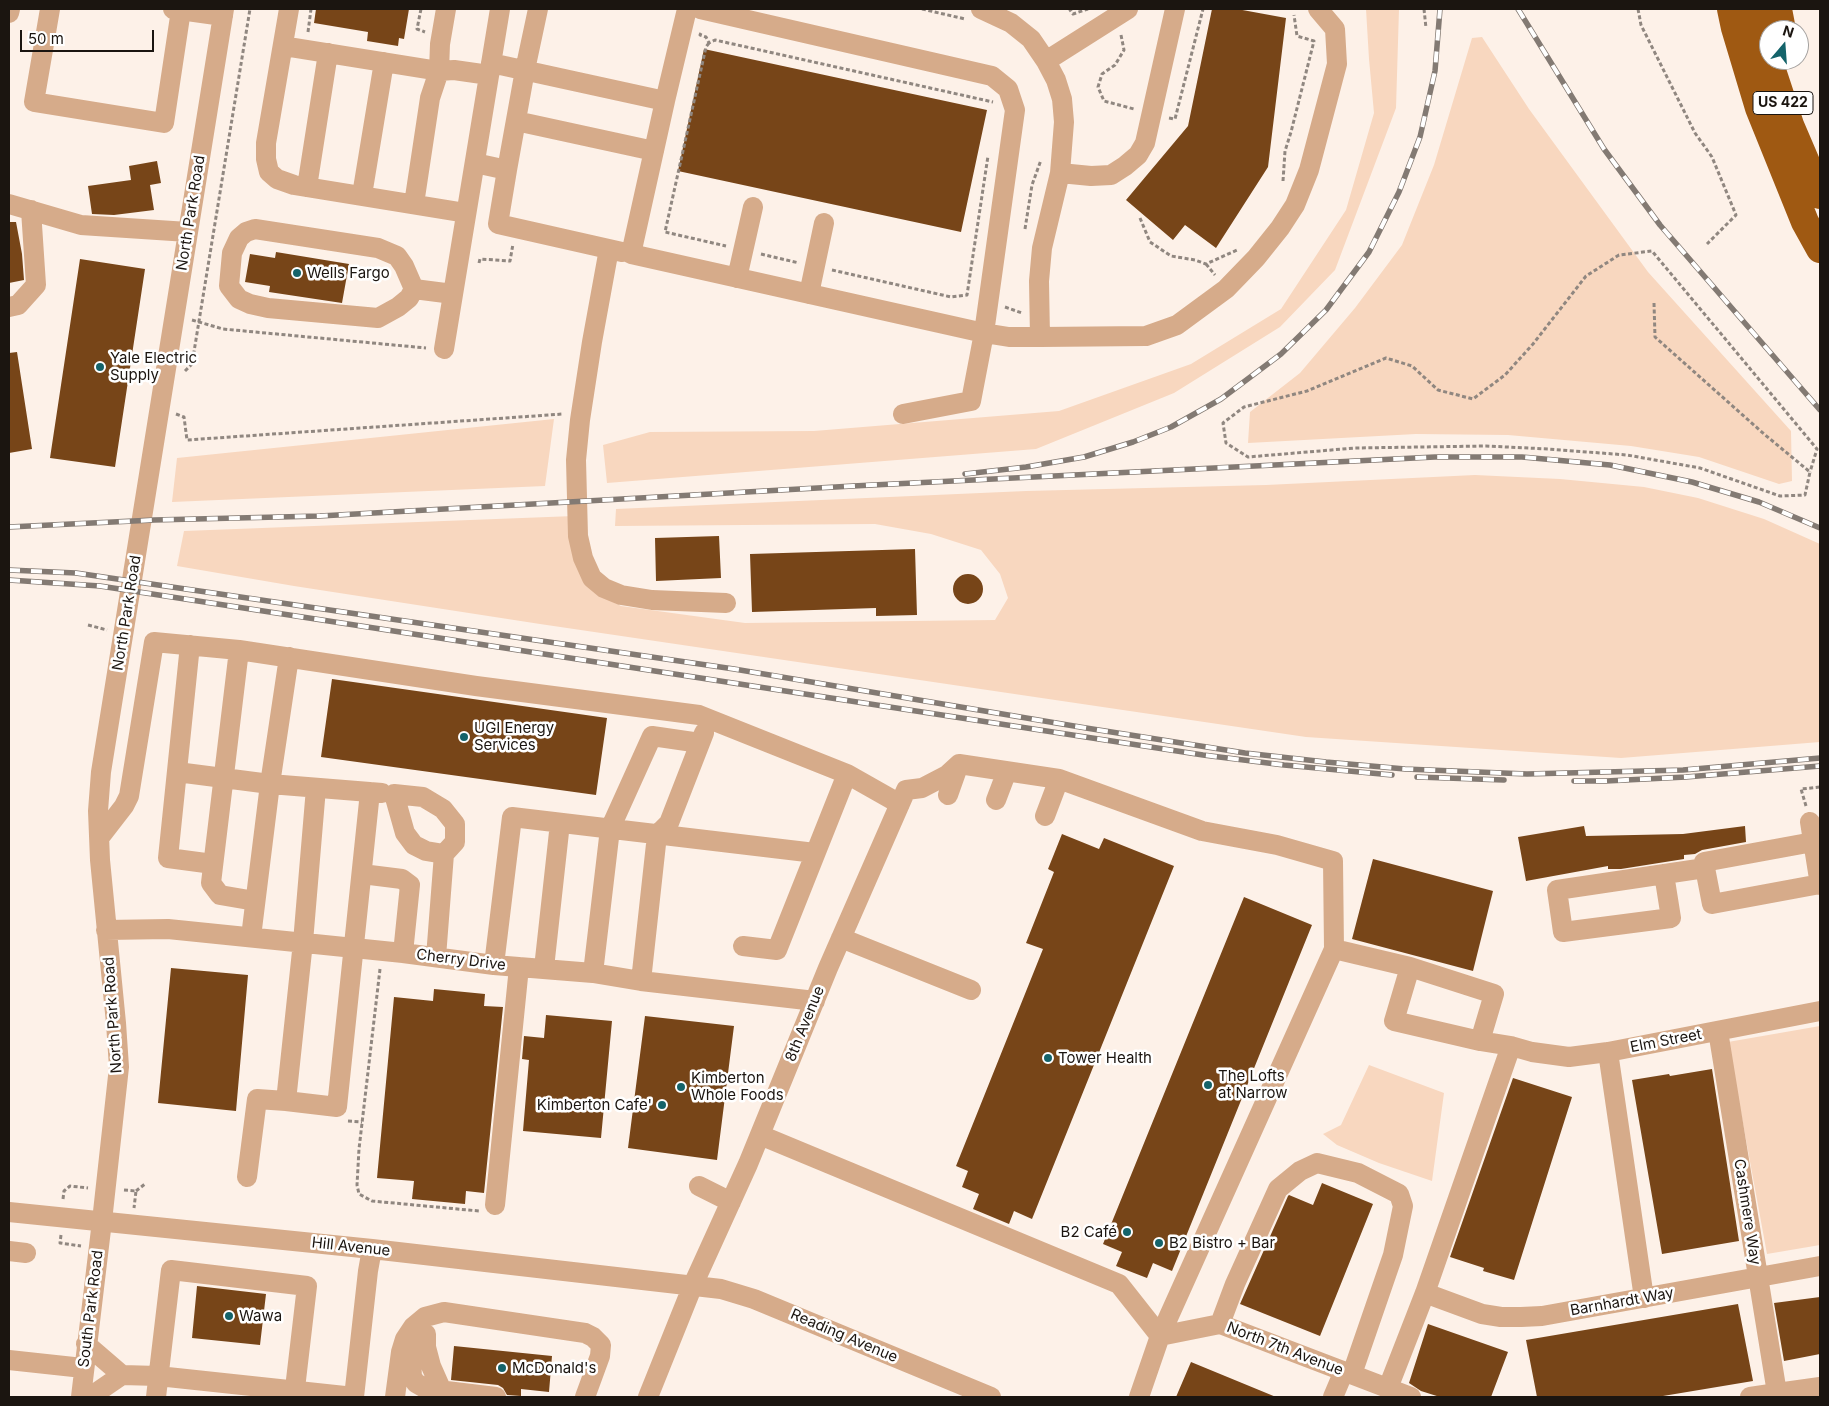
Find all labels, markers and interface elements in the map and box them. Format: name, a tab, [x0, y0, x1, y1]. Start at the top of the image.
scale bar	[22, 20, 156, 52]
north arrow	[1759, 20, 1809, 70]
text: N	[1781, 21, 1796, 41]
text: 50 m	[28, 29, 64, 48]
road number: US 422	[1753, 92, 1813, 115]
street label: North Park Road	[173, 154, 209, 272]
place label: Wells Fargo	[307, 264, 390, 282]
marker: Wells Fargo	[291, 267, 303, 279]
place label: Yale Electric Supply	[110, 349, 197, 384]
marker: Yale Electric Supply	[94, 361, 106, 373]
street label: North Park Road	[109, 554, 145, 672]
place label: UGI Energy Services	[474, 719, 554, 754]
marker: UGI Energy Services	[458, 731, 470, 743]
street label: Cherry Drive	[415, 946, 507, 974]
street label: North Park Road	[100, 956, 126, 1074]
street label: 8th Avenue	[782, 984, 828, 1064]
street label: Elm Street	[1629, 1025, 1703, 1057]
place label: Tower Health	[1058, 1049, 1152, 1067]
marker: Tower Health	[1042, 1052, 1054, 1064]
place label: The Lofts at Narrow	[1218, 1067, 1288, 1102]
place label: Kimberton Whole Foods	[691, 1069, 784, 1104]
marker: The Lofts at Narrow	[1202, 1079, 1214, 1091]
marker: Kimberton Whole Foods	[675, 1081, 687, 1093]
place label: Kimberton Cafe'	[537, 1096, 652, 1114]
marker: Kimberton Cafe'	[656, 1099, 668, 1111]
street label: Cashmere Way	[1730, 1158, 1764, 1266]
place label: B2 Café	[1061, 1223, 1117, 1241]
marker: B2 Café	[1121, 1226, 1133, 1238]
street label: Hill Avenue	[311, 1234, 391, 1260]
place label: B2 Bistro + Bar	[1169, 1234, 1275, 1252]
marker: B2 Bistro + Bar	[1153, 1237, 1165, 1249]
street label: South Park Road	[75, 1249, 107, 1369]
street label: Barnhardt Way	[1569, 1284, 1675, 1320]
street label: Reading Avenue	[788, 1305, 900, 1367]
place label: Wawa	[239, 1307, 282, 1325]
marker: Wawa	[223, 1310, 235, 1322]
street label: North 7th Avenue	[1224, 1318, 1346, 1380]
place label: McDonald's	[512, 1359, 596, 1377]
marker: McDonald's	[496, 1362, 508, 1374]

